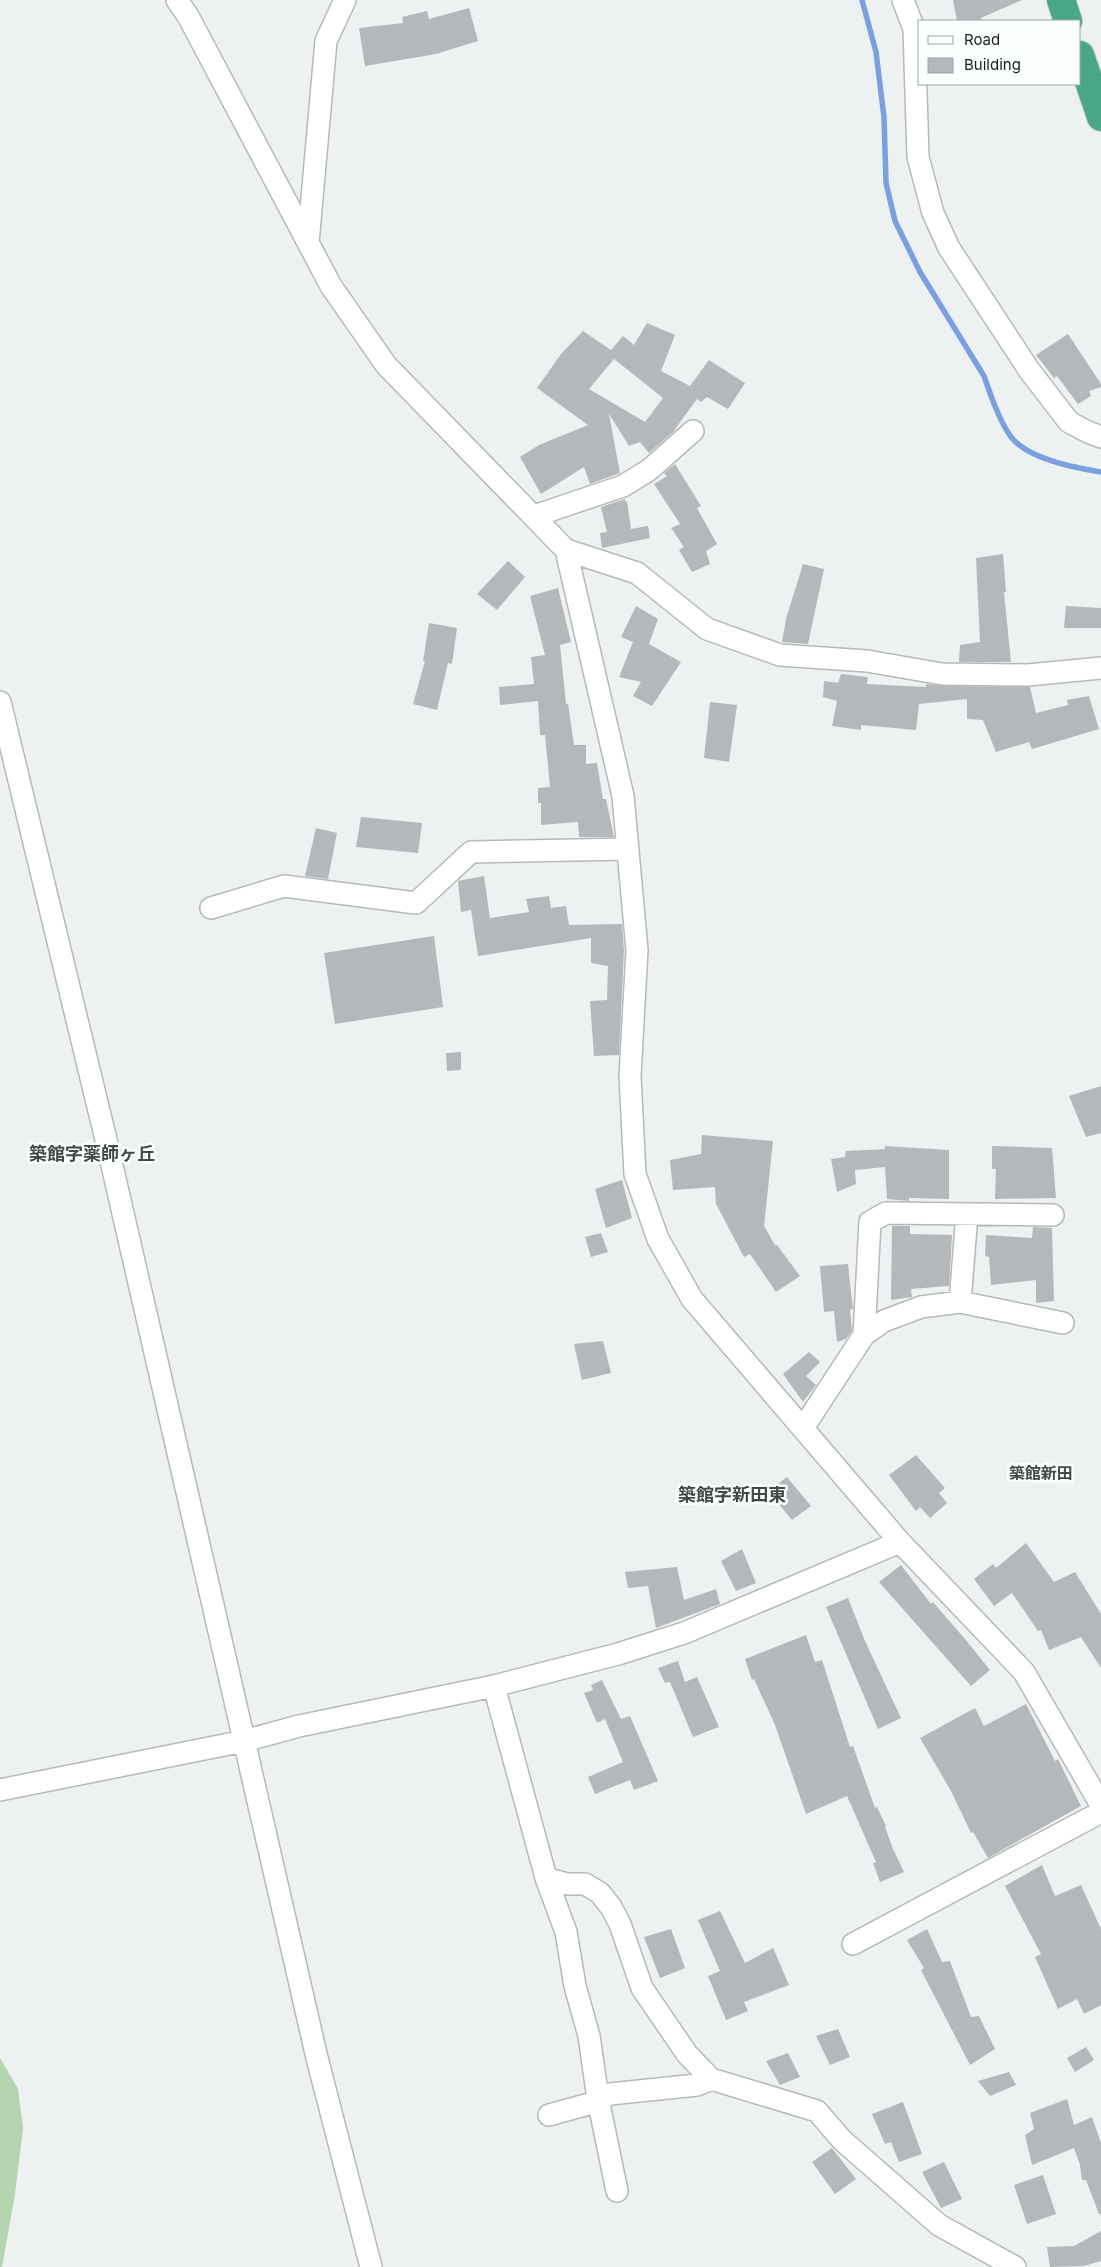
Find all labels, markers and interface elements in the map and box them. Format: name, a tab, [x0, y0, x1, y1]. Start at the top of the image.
legend	[918, 20, 1081, 85]
text: Road	[964, 30, 1000, 49]
text: Building	[964, 55, 1021, 74]
district label: 築館字薬師ヶ丘	[29, 1143, 155, 1164]
district label: 築館新田	[1009, 1463, 1073, 1483]
district label: 築館字新田東	[678, 1484, 786, 1505]

